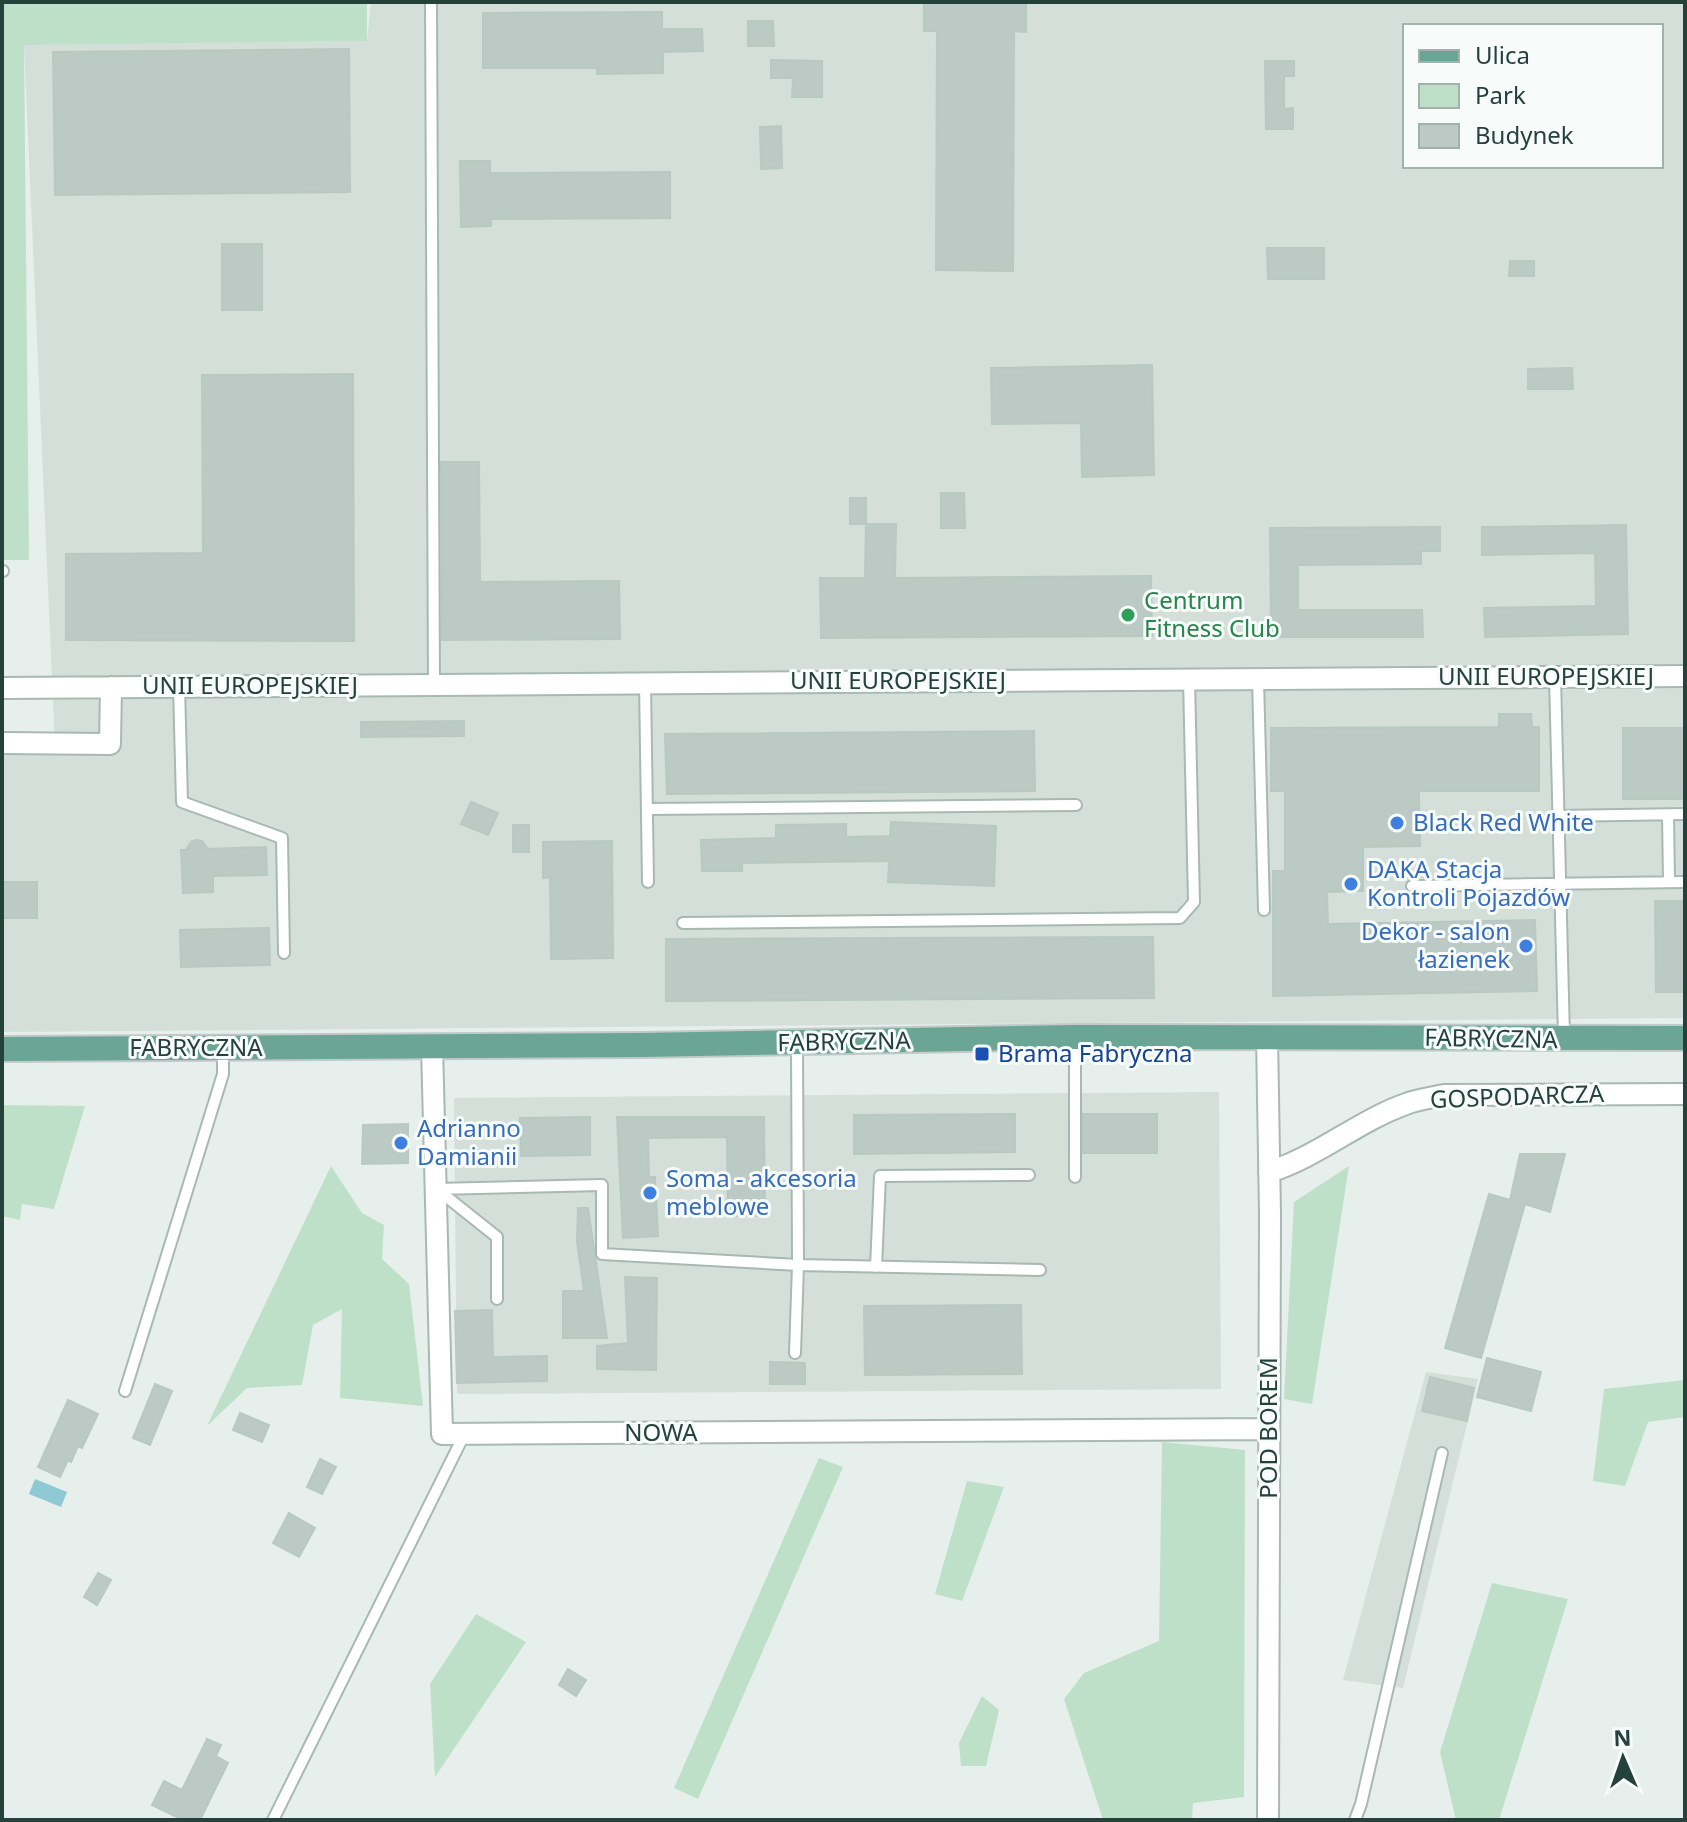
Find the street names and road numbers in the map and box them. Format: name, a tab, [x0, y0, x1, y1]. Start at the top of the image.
street label: UNII EUROPEJSKIEJ	[1438, 659, 1654, 692]
street label: UNII EUROPEJSKIEJ	[790, 663, 1006, 696]
street label: UNII EUROPEJSKIEJ	[142, 668, 358, 701]
street label: FABRYCZNA	[1424, 1020, 1559, 1055]
street label: FABRYCZNA	[777, 1023, 912, 1058]
street label: FABRYCZNA	[129, 1030, 263, 1063]
street label: GOSPODARCZA	[1429, 1076, 1605, 1115]
street label: POD BOREM	[1251, 1357, 1284, 1499]
street label: NOWA	[624, 1415, 698, 1448]

